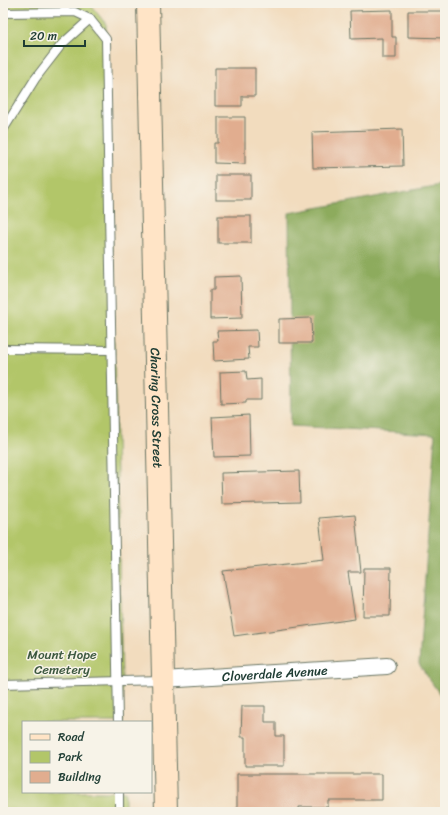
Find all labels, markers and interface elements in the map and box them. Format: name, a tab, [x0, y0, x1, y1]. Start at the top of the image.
scale bar	[24, 22, 85, 48]
text: 20 m	[30, 25, 57, 47]
street label: Charing Cross Street	[144, 347, 170, 469]
park label: Mount Hope Cemetery	[27, 643, 97, 681]
street label: Cloverdale Avenue	[221, 658, 329, 688]
legend	[22, 721, 152, 793]
text: Road	[58, 726, 85, 748]
text: Park	[58, 746, 83, 768]
text: Building	[58, 766, 101, 788]

